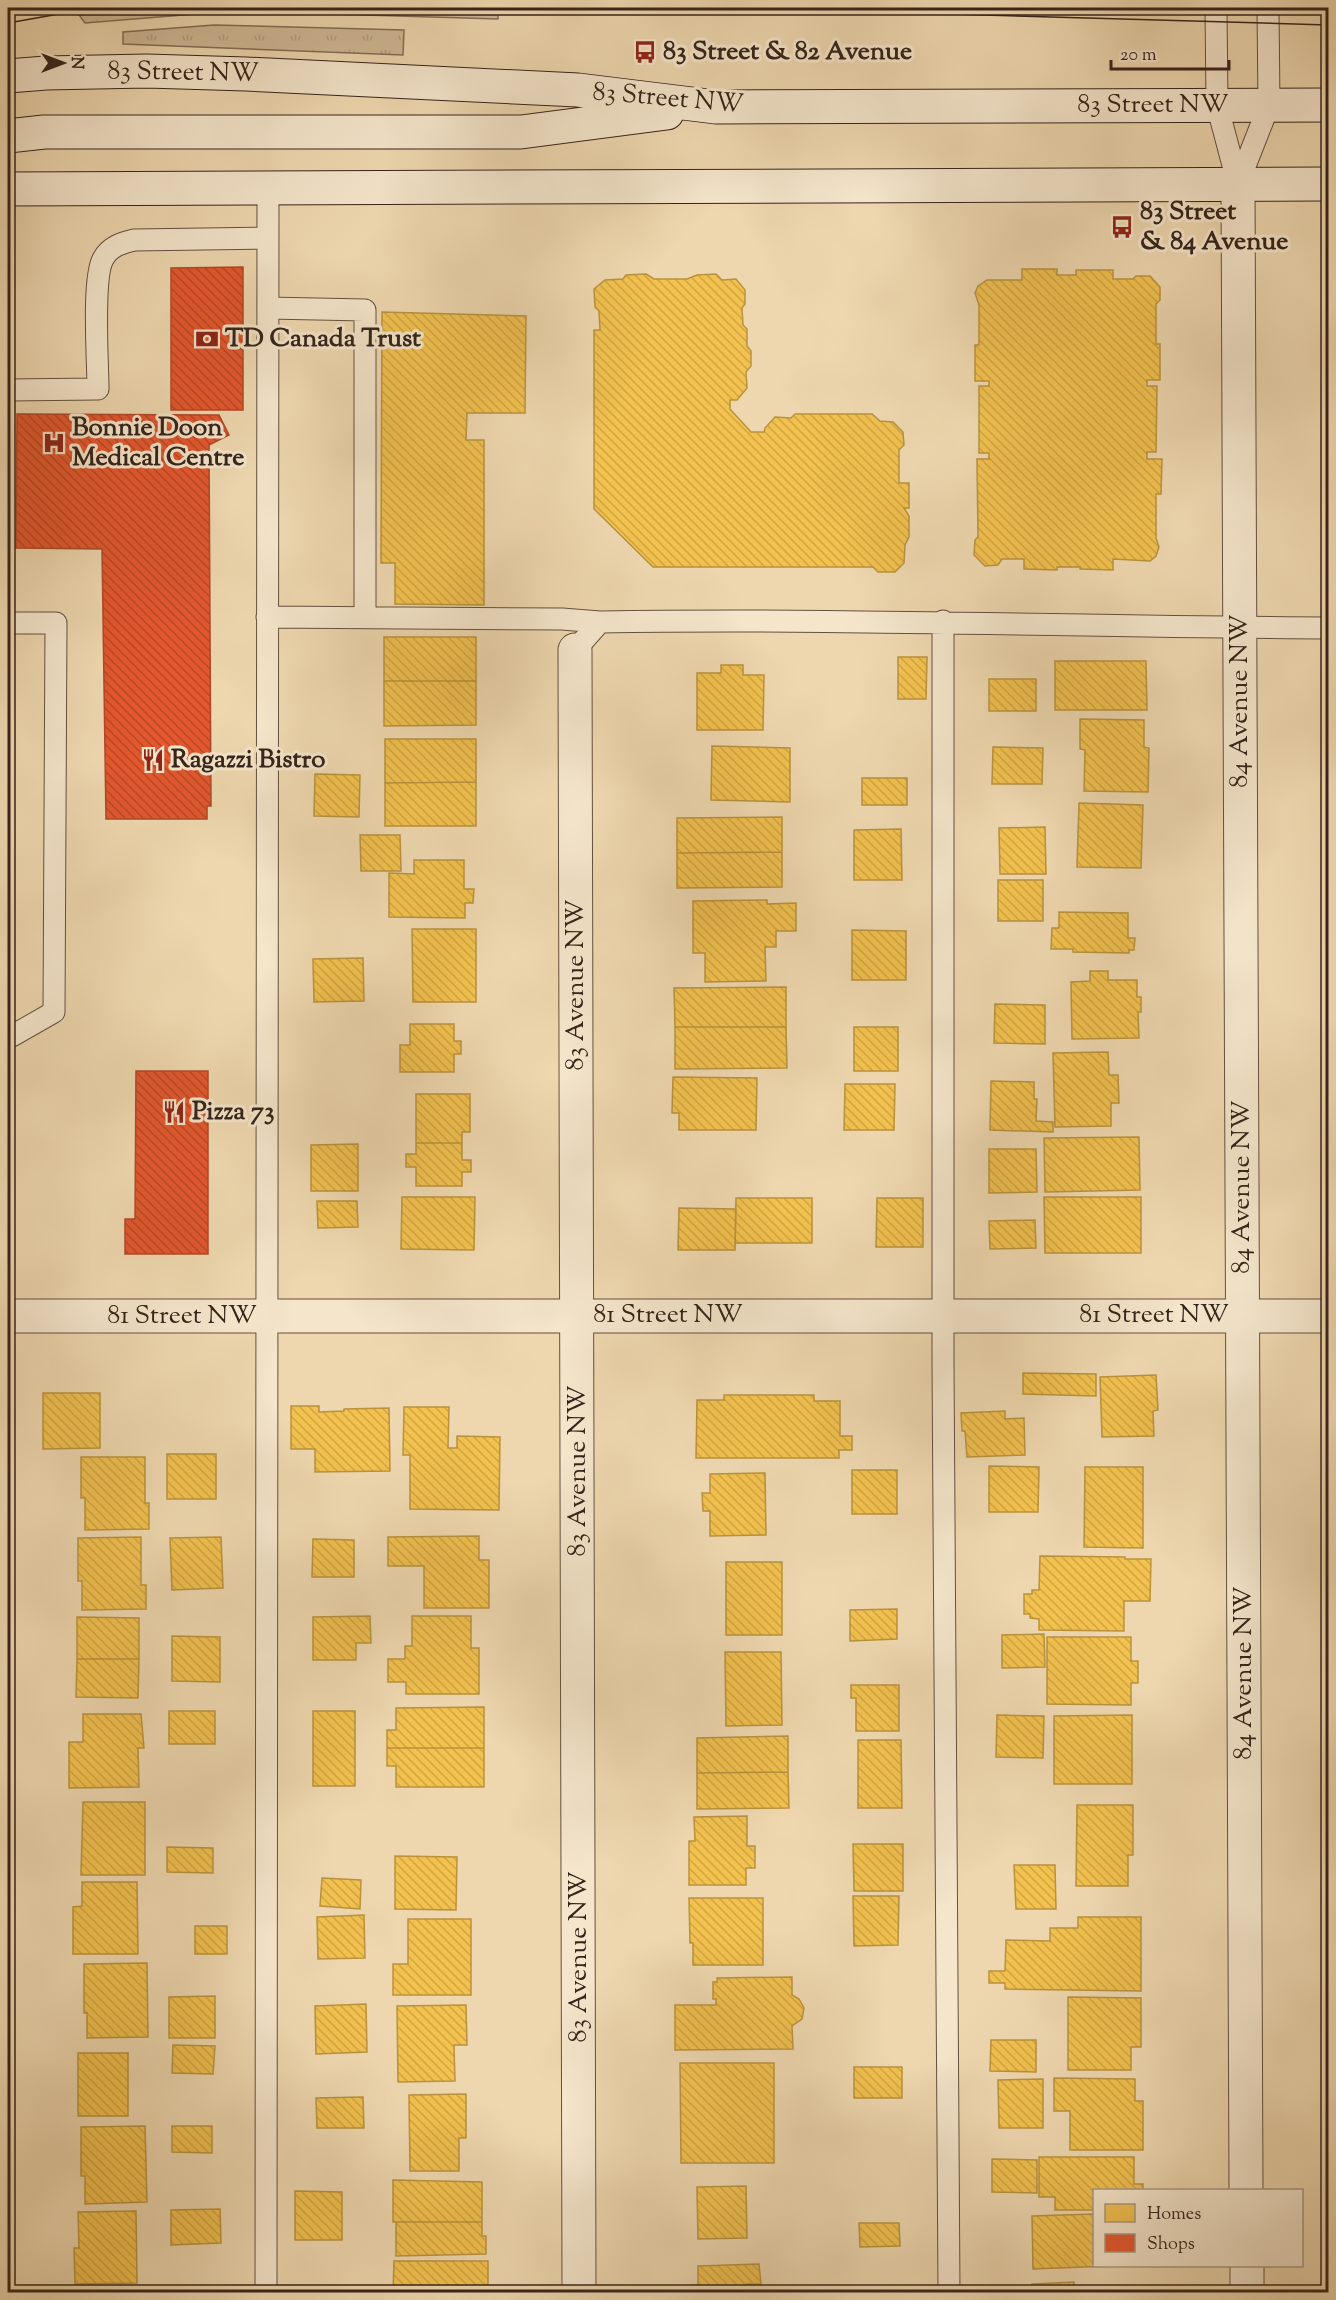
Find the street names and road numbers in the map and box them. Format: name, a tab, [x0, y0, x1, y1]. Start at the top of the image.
street label: 83 Street NW	[107, 53, 259, 93]
street label: 83 Street NW	[591, 74, 745, 124]
street label: 83 Street NW	[1077, 87, 1229, 124]
street label: 84 Avenue NW	[1222, 614, 1259, 788]
street label: 83 Avenue NW	[558, 899, 595, 1071]
street label: 84 Avenue NW	[1224, 1100, 1261, 1274]
street label: 81 Street NW	[593, 1297, 743, 1334]
street label: 81 Street NW	[1079, 1297, 1229, 1334]
street label: 81 Street NW	[107, 1298, 257, 1335]
street label: 83 Avenue NW	[560, 1385, 597, 1557]
street label: 84 Avenue NW	[1226, 1586, 1263, 1760]
street label: 83 Avenue NW	[561, 1871, 598, 2043]

